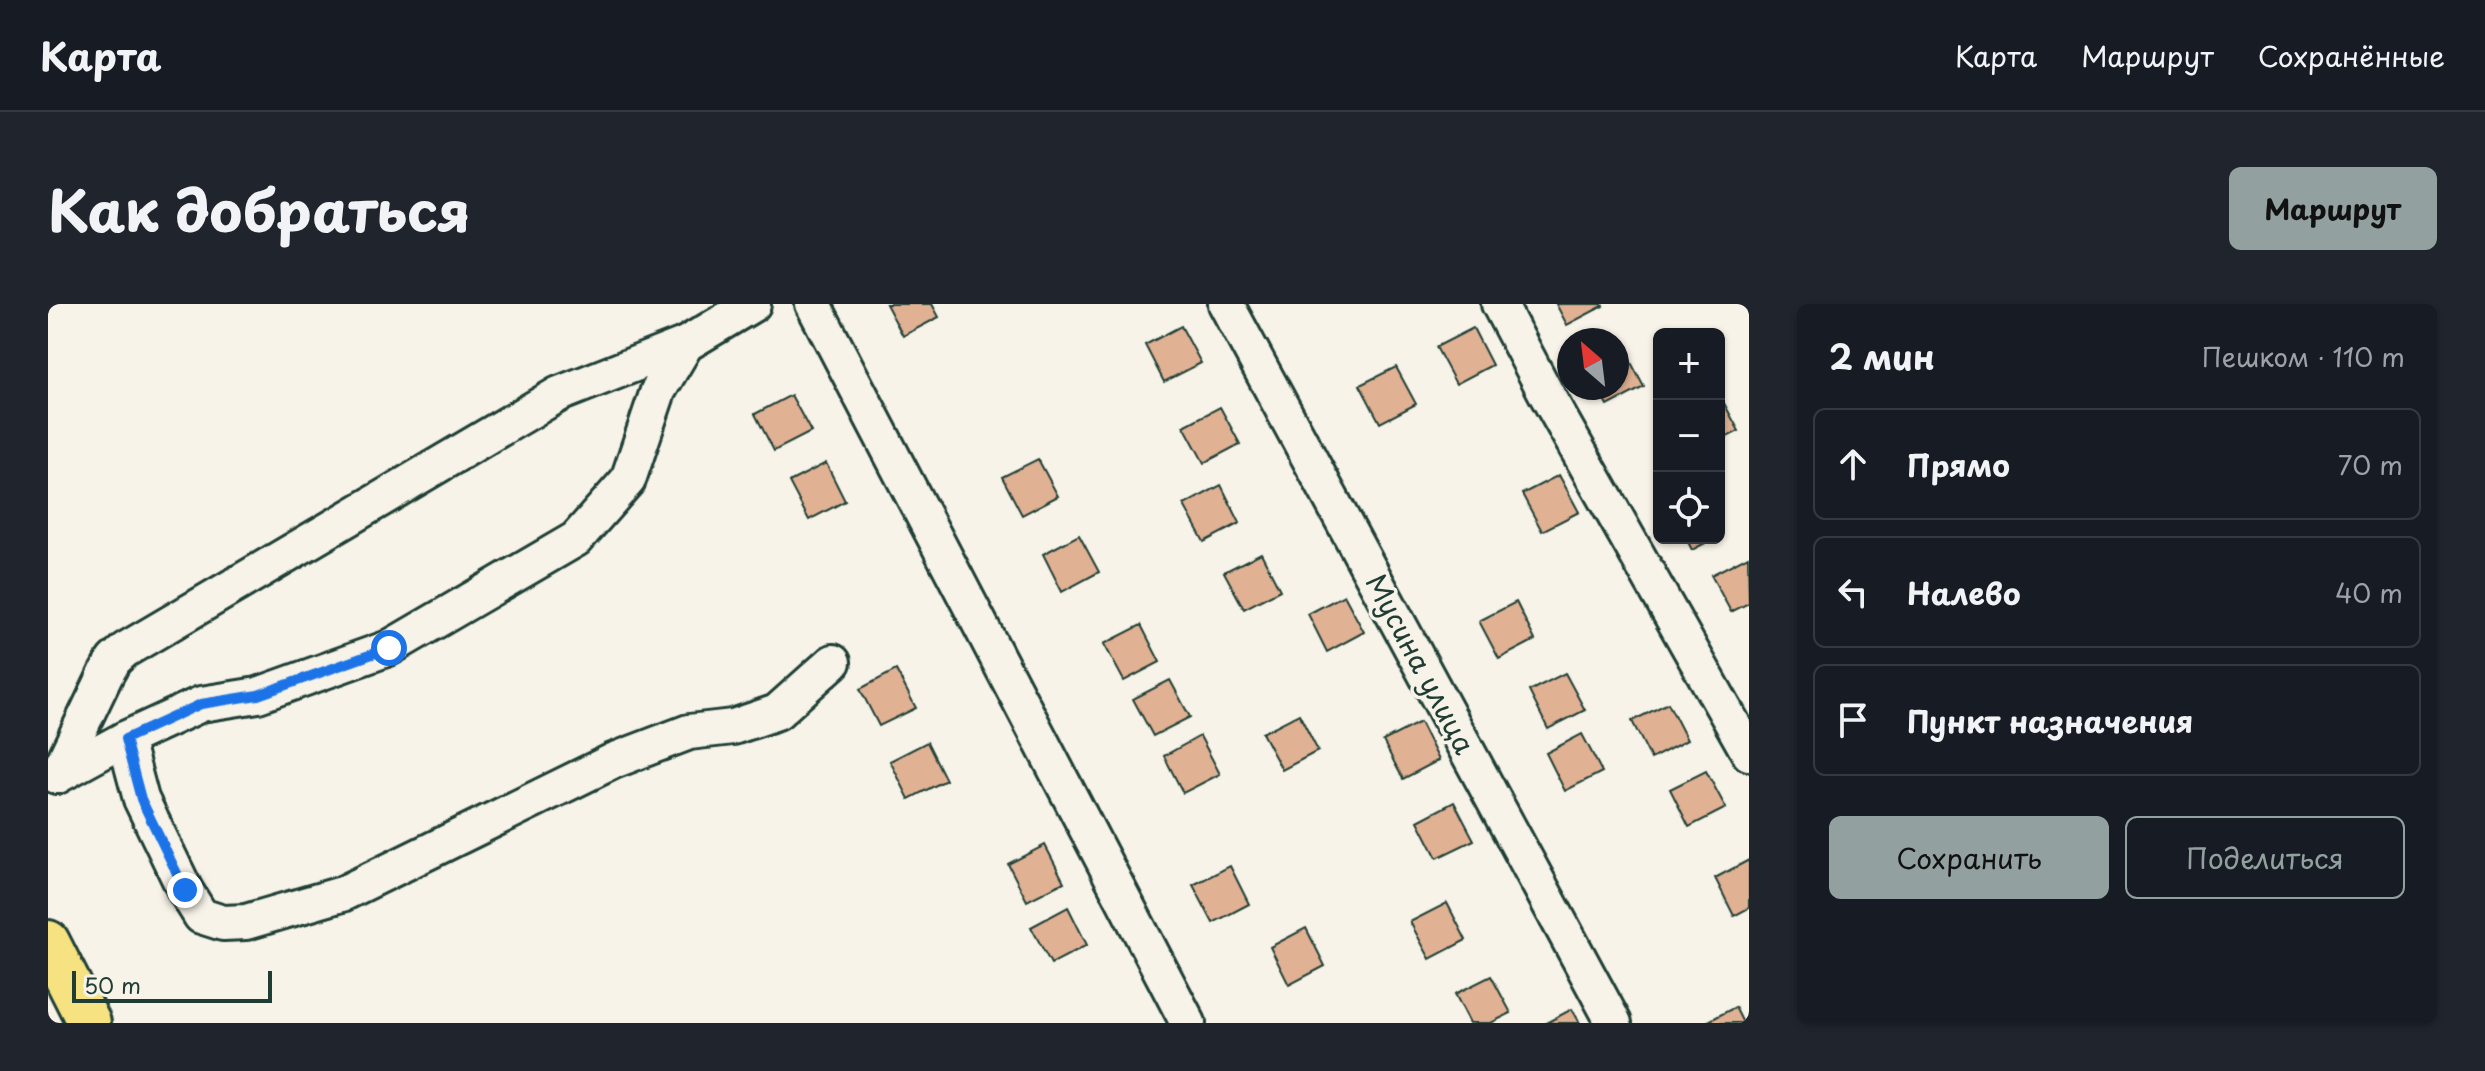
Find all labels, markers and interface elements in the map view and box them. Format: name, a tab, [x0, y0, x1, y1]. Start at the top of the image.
text: Карта	[40, 27, 162, 84]
text: Карта	[1955, 34, 2037, 77]
text: Маршрут	[2081, 34, 2214, 77]
text: Сохранённые	[2258, 34, 2445, 77]
text: Как добраться	[48, 166, 471, 251]
button: Маршрут	[2229, 167, 2437, 250]
north arrow	[1557, 328, 1629, 400]
map controls	[1653, 328, 1725, 544]
button: +	[1653, 328, 1725, 400]
text: 2 мин	[1829, 330, 1935, 382]
text: Пешком · 110 m	[2202, 337, 2405, 376]
button: −	[1653, 400, 1725, 472]
icon: ahead	[1831, 442, 1875, 486]
text: Прямо	[1907, 442, 2010, 487]
text: 70 m	[2338, 445, 2403, 484]
button: locate	[1653, 472, 1725, 544]
street label: Мусина улица	[1356, 565, 1487, 762]
icon: left	[1831, 570, 1875, 614]
text: Налево	[1907, 570, 2021, 615]
text: 40 m	[2335, 573, 2403, 612]
route start	[371, 630, 407, 666]
icon: arrive	[1831, 698, 1875, 742]
text: Пункт назначения	[1907, 698, 2193, 743]
button: Сохранить	[1829, 816, 2109, 899]
button: Поделиться	[2125, 816, 2405, 899]
route end	[167, 872, 203, 908]
scale bar	[72, 967, 272, 1003]
text: 50 m	[84, 968, 141, 1001]

